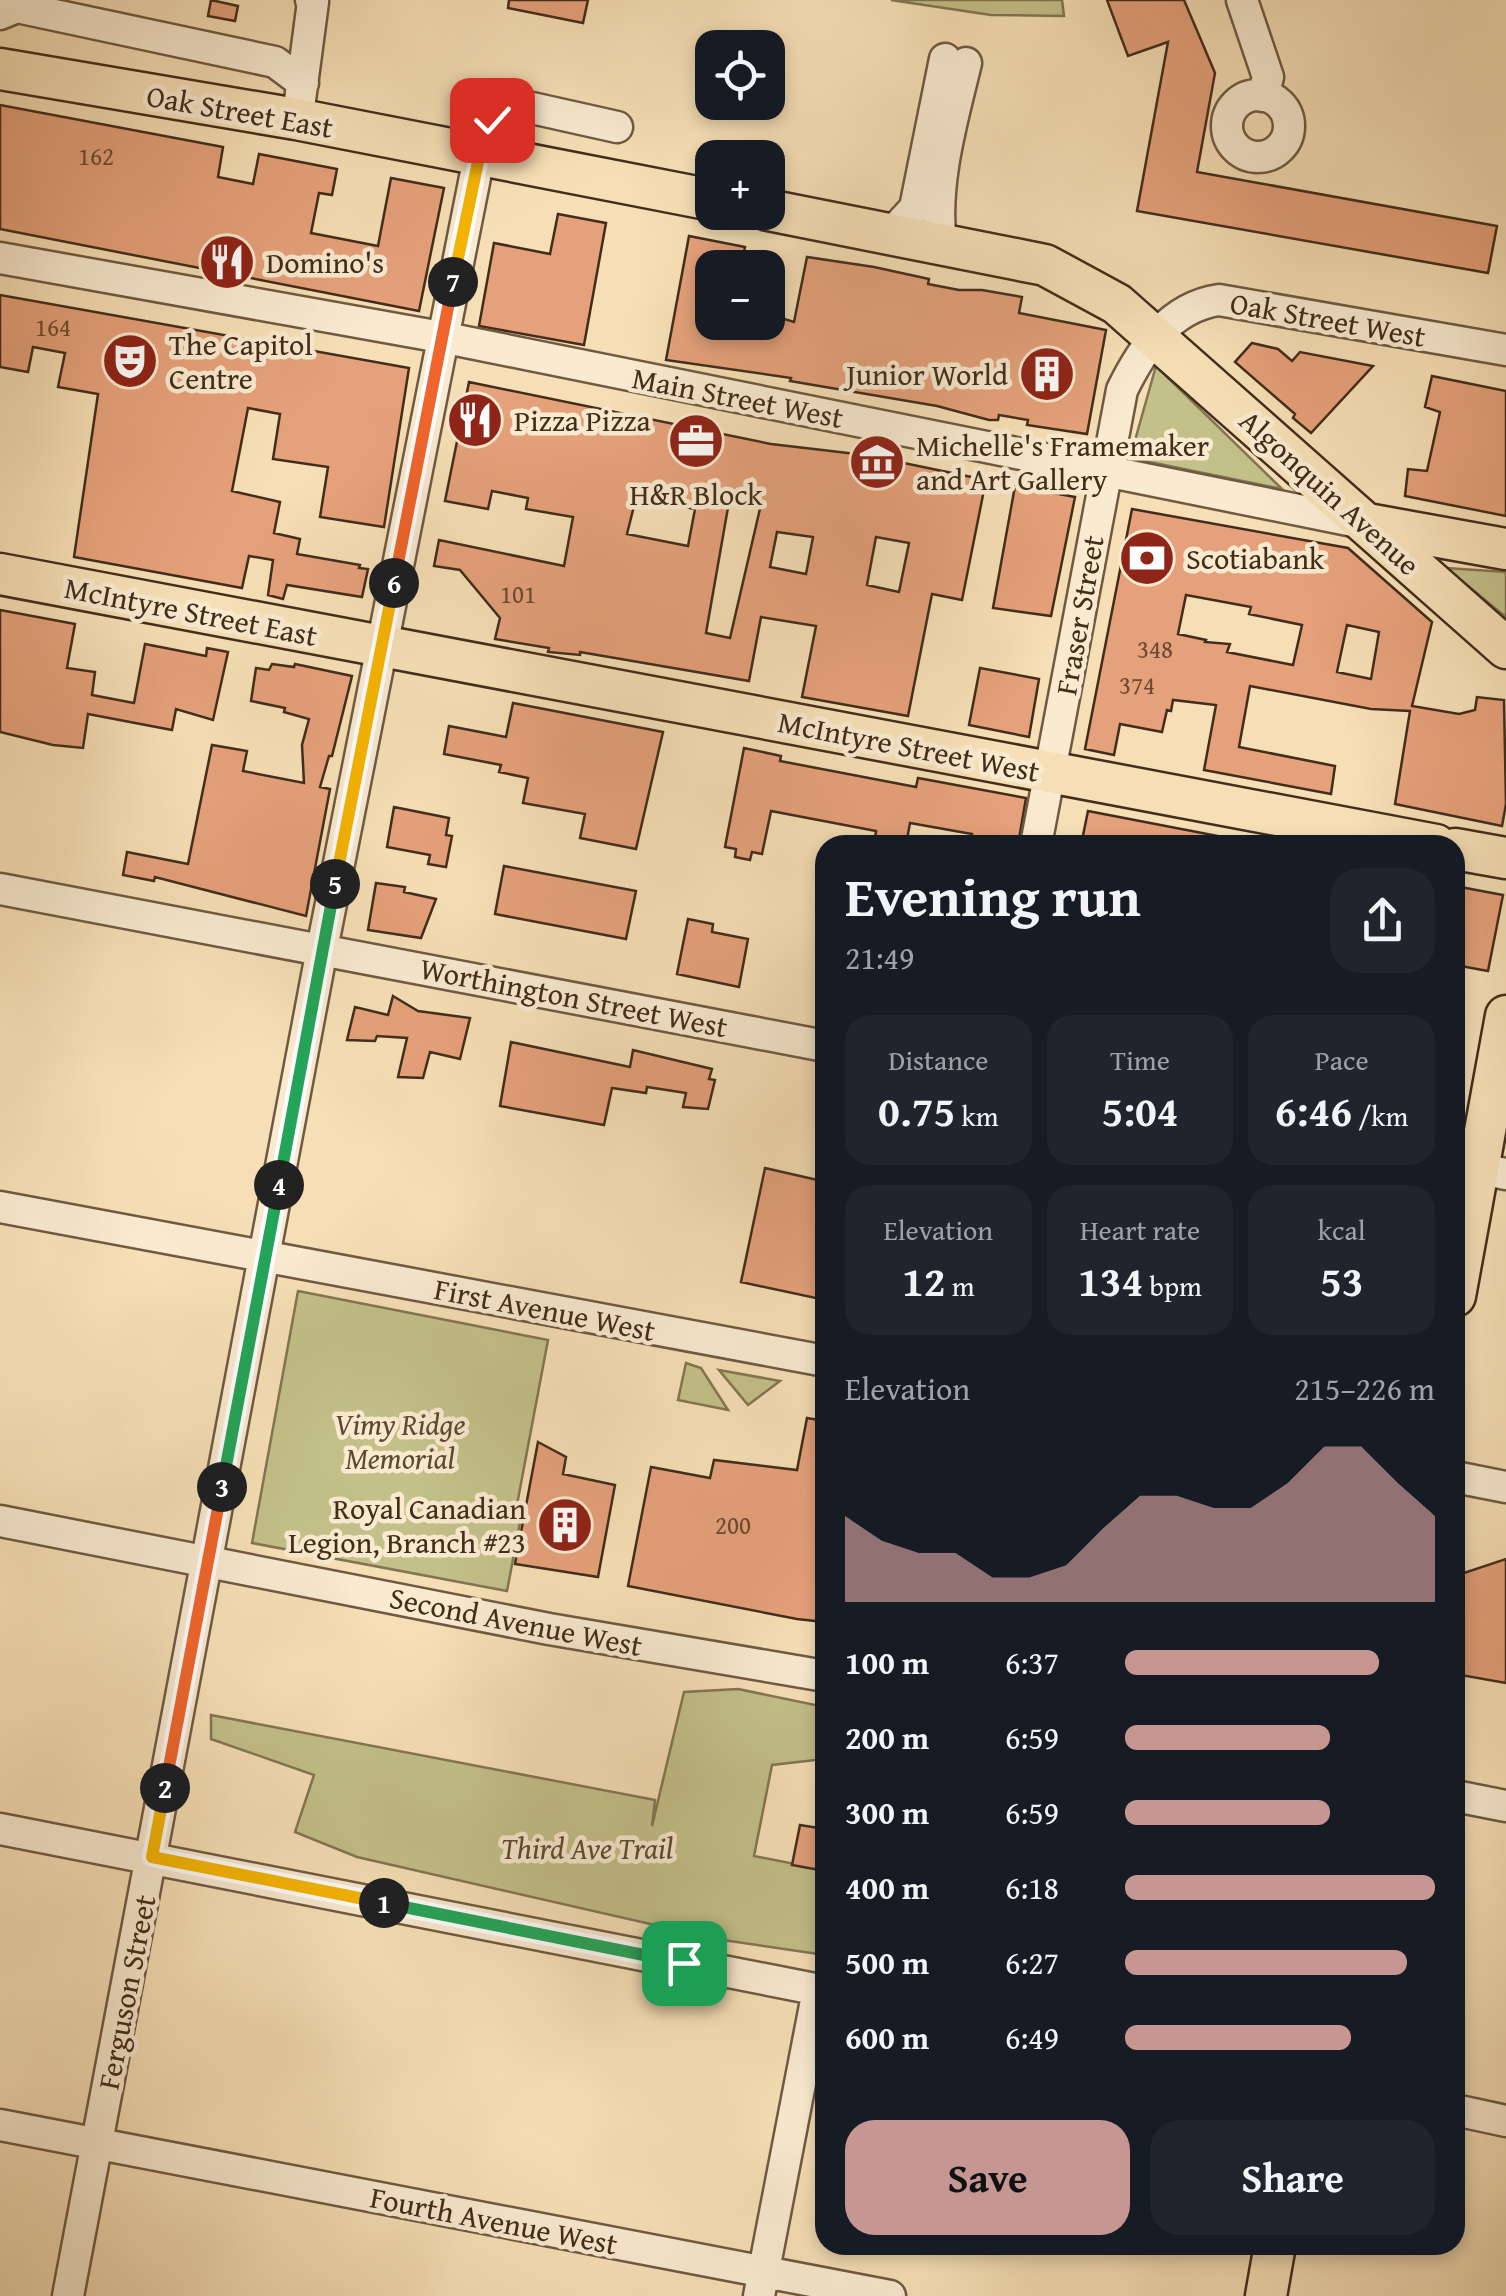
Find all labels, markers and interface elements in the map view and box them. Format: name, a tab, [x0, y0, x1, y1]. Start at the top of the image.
map controls	[695, 30, 785, 340]
button: locate	[695, 30, 785, 120]
street label: Oak Street East	[143, 73, 337, 149]
pin	[450, 78, 535, 163]
icon: check	[465, 93, 520, 148]
house number: 162	[78, 138, 114, 174]
button: +	[695, 140, 785, 230]
restaurant icon: Domino's	[197, 232, 257, 292]
place label: Domino's	[266, 240, 384, 284]
button: −	[695, 250, 785, 340]
pin: 7	[428, 257, 478, 307]
text: 7	[446, 261, 460, 302]
street label: Oak Street West	[1227, 280, 1430, 358]
house number: 164	[35, 309, 71, 345]
place label: The Capitol Centre	[169, 322, 313, 400]
theatre icon: The Capitol Centre	[100, 331, 160, 391]
building icon: Junior World	[1017, 344, 1077, 404]
place label: Junior World	[842, 352, 1008, 396]
street label: Main Street West	[629, 355, 848, 439]
restaurant icon: Pizza Pizza	[445, 390, 505, 450]
place label: Pizza Pizza	[514, 398, 651, 442]
street label: Algonquin Avenue	[1230, 399, 1430, 585]
office icon: H&R Block	[666, 411, 726, 471]
place label: Michelle's Framemaker and Art Gallery	[916, 423, 1209, 501]
museum icon: Michelle's Framemaker and Art Gallery	[847, 432, 907, 492]
place label: H&R Block	[630, 472, 763, 516]
bank icon: Scotiabank	[1117, 528, 1177, 588]
street label: Fraser Street	[1043, 531, 1115, 698]
place label: Scotiabank	[1186, 536, 1325, 580]
pin: 6	[369, 558, 419, 608]
text: 6	[387, 562, 401, 603]
street label: McIntyre Street East	[61, 565, 321, 657]
house number: 101	[500, 576, 536, 612]
house number: 348	[1137, 631, 1173, 667]
house number: 374	[1119, 667, 1155, 703]
street label: McIntyre Street West	[774, 699, 1044, 793]
text: Evening run	[845, 856, 1141, 936]
pin: 5	[310, 859, 360, 909]
text: 5	[328, 863, 342, 904]
button: share	[1330, 868, 1435, 973]
text: 21:49	[845, 934, 914, 981]
street label: Worthington Street West	[416, 946, 732, 1048]
text: Distance	[888, 1039, 989, 1080]
text: Time	[1110, 1039, 1170, 1080]
text: Pace	[1315, 1039, 1369, 1080]
text: 0.75	[878, 1080, 955, 1141]
text: 5:04	[1101, 1080, 1179, 1141]
text: 6:46	[1275, 1080, 1352, 1141]
text: km	[955, 1095, 999, 1136]
text: /km	[1352, 1095, 1408, 1136]
pin: 4	[254, 1160, 304, 1210]
text: 4	[272, 1164, 286, 1205]
text: Elevation	[884, 1209, 993, 1250]
text: Heart rate	[1080, 1209, 1200, 1250]
text: kcal	[1318, 1209, 1366, 1250]
text: 12	[902, 1250, 946, 1311]
text: 134	[1078, 1250, 1143, 1311]
text: 53	[1320, 1250, 1363, 1311]
text: m	[946, 1265, 975, 1306]
text: bpm	[1143, 1265, 1202, 1306]
street label: First Avenue West	[431, 1266, 660, 1352]
text: Elevation	[845, 1365, 970, 1412]
text: 215–226 m	[1294, 1365, 1435, 1412]
park label: Vimy Ridge Memorial	[335, 1402, 466, 1480]
pin: 3	[197, 1462, 247, 1512]
text: 3	[215, 1466, 229, 1507]
place label: Royal Canadian Legion, Branch #23	[288, 1486, 526, 1564]
building icon: Royal Canadian Legion, Branch #23	[535, 1495, 595, 1555]
house number: 200	[715, 1507, 751, 1543]
street label: Second Avenue West	[386, 1575, 646, 1667]
text: 100 m	[845, 1639, 929, 1686]
text: 6:37	[1005, 1639, 1059, 1686]
text: 200 m	[845, 1714, 929, 1761]
text: 6:59	[1005, 1714, 1059, 1761]
pin: 2	[140, 1763, 190, 1813]
text: 2	[158, 1767, 172, 1808]
text: 300 m	[845, 1789, 929, 1836]
text: 6:59	[1005, 1789, 1059, 1836]
park label: Third Ave Trail	[501, 1826, 673, 1870]
text: 400 m	[845, 1864, 929, 1911]
text: 6:18	[1005, 1864, 1059, 1911]
pin: 1	[359, 1878, 409, 1928]
text: 1	[377, 1882, 391, 1923]
street label: Ferguson Street	[86, 1890, 167, 2093]
pin	[642, 1921, 727, 2006]
icon: arrive	[657, 1936, 712, 1991]
text: 500 m	[845, 1939, 929, 1986]
text: 6:27	[1005, 1939, 1059, 1986]
text: 600 m	[845, 2014, 929, 2061]
text: 6:49	[1005, 2014, 1059, 2061]
button: Save	[845, 2120, 1130, 2235]
button: Share	[1150, 2120, 1435, 2235]
street label: Fourth Avenue West	[367, 2174, 622, 2266]

